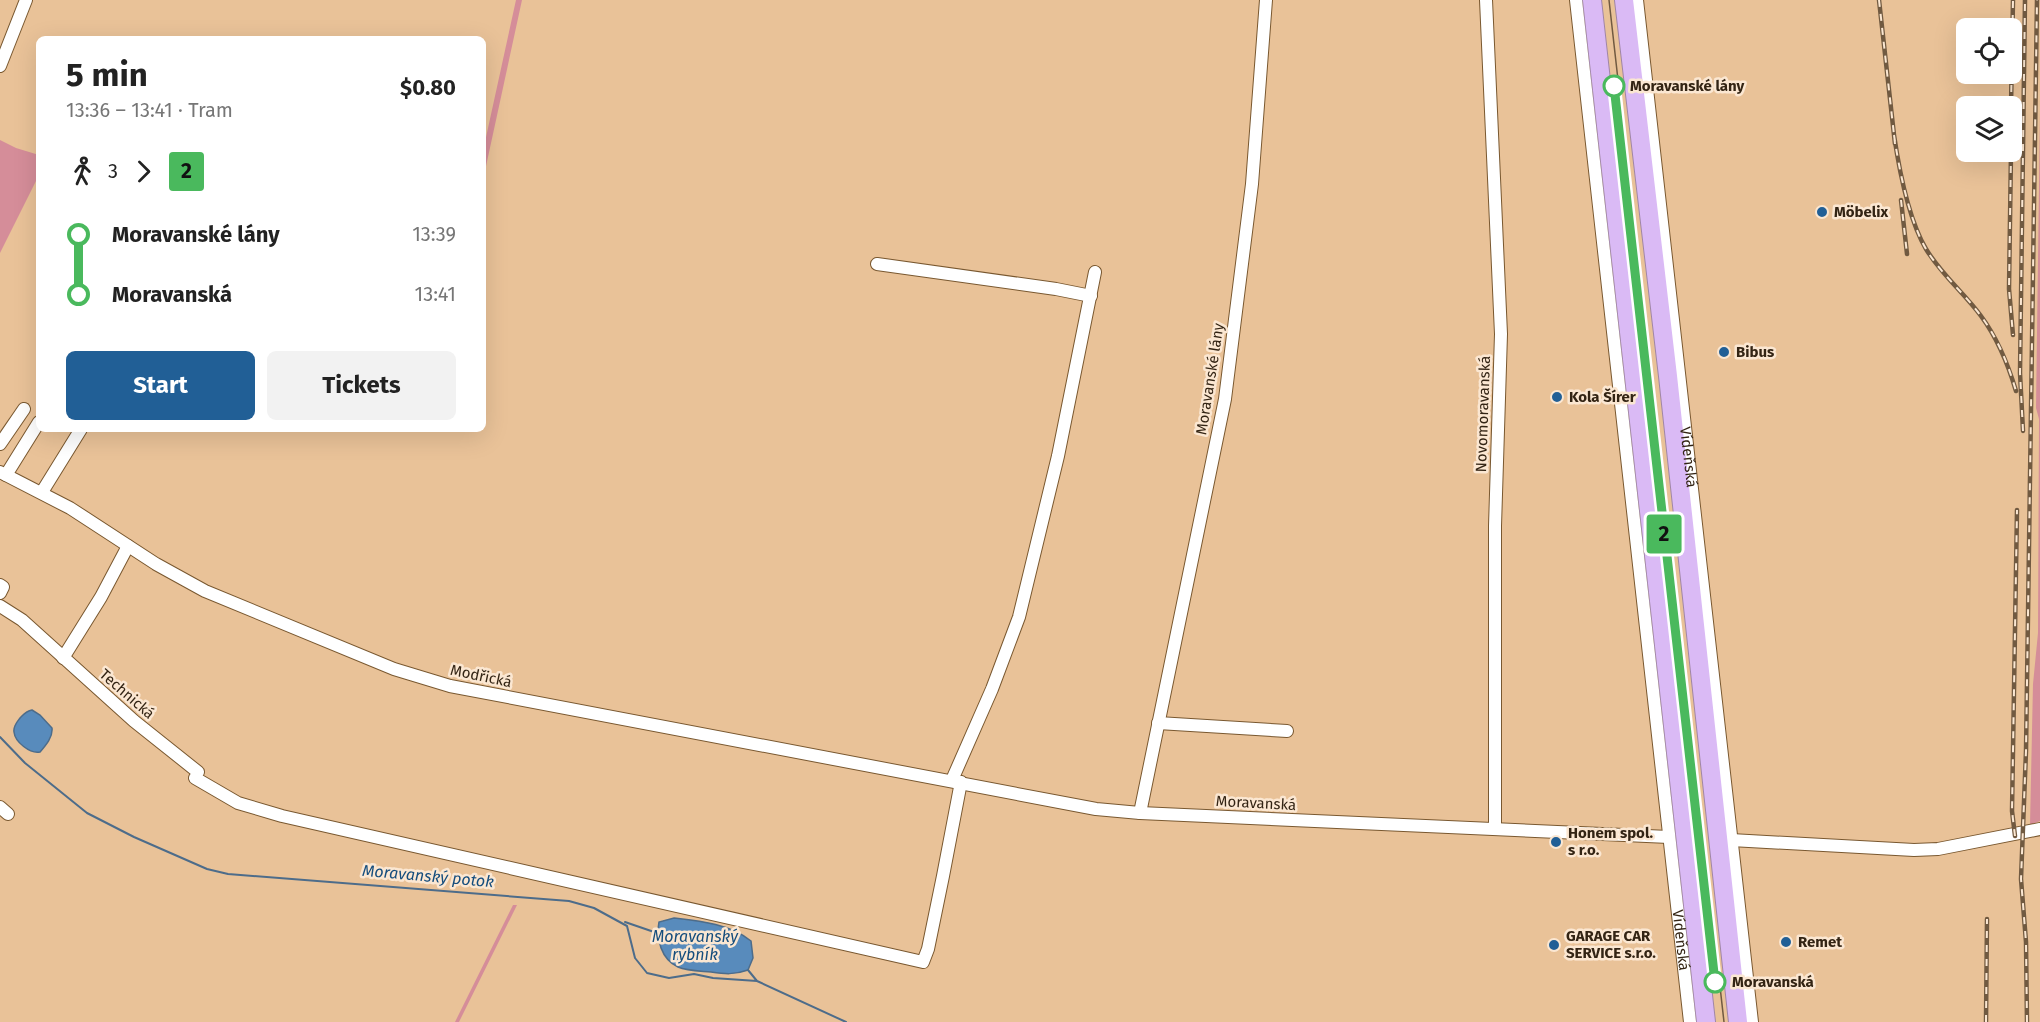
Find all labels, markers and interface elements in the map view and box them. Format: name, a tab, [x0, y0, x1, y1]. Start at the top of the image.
map controls	[1956, 18, 2022, 162]
button: locate	[1956, 18, 2022, 84]
text: 5 min	[66, 55, 148, 95]
text: $0.80	[400, 74, 456, 101]
marker: Moravanské lány	[1603, 75, 1625, 97]
place label: Moravanské lány	[1630, 77, 1745, 95]
button: layers	[1956, 96, 2022, 162]
text: 13:36 – 13:41 · Tram	[66, 98, 233, 122]
icon: walk	[66, 155, 99, 188]
icon: forward	[127, 155, 160, 188]
text: 2	[181, 158, 192, 184]
text: 3	[108, 159, 118, 183]
place label: Möbelix	[1834, 203, 1888, 221]
marker: Möbelix	[1815, 205, 1829, 219]
text: Moravanské lány	[112, 221, 280, 248]
text: 13:39	[412, 222, 456, 246]
text: Moravanská	[112, 281, 232, 308]
text: 13:41	[415, 282, 456, 306]
street label: Moravanské lány	[1192, 321, 1228, 436]
place label: Bibus	[1736, 343, 1774, 361]
marker: Bibus	[1717, 345, 1731, 359]
button: Start	[66, 351, 255, 420]
button: Tickets	[267, 351, 456, 420]
street label: Novomoravanská	[1472, 355, 1494, 473]
place label: Kola Šírer	[1569, 388, 1637, 406]
marker: Kola Šírer	[1550, 390, 1564, 404]
street label: Vídeňská	[1676, 426, 1701, 489]
line badge: 2	[1644, 514, 1684, 554]
text: 2	[1659, 521, 1669, 547]
street label: Modřická	[449, 661, 513, 691]
street label: Technická	[96, 665, 158, 723]
street label: Moravanská	[1215, 792, 1297, 814]
place label: Honem spol. s r.o.	[1568, 824, 1653, 859]
marker: Honem spol. s r.o.	[1549, 835, 1563, 849]
water label: Moravanský potok	[361, 861, 495, 891]
street label: Vídeňská	[1669, 909, 1693, 972]
water label: Moravanský rybník	[652, 927, 739, 964]
place label: GARAGE CAR SERVICE s.r.o.	[1566, 927, 1656, 962]
place label: Remet	[1798, 933, 1842, 951]
marker: Remet	[1779, 935, 1793, 949]
marker: GARAGE CAR SERVICE s.r.o.	[1547, 938, 1561, 952]
marker: Moravanská	[1704, 971, 1726, 993]
place label: Moravanská	[1732, 973, 1814, 991]

